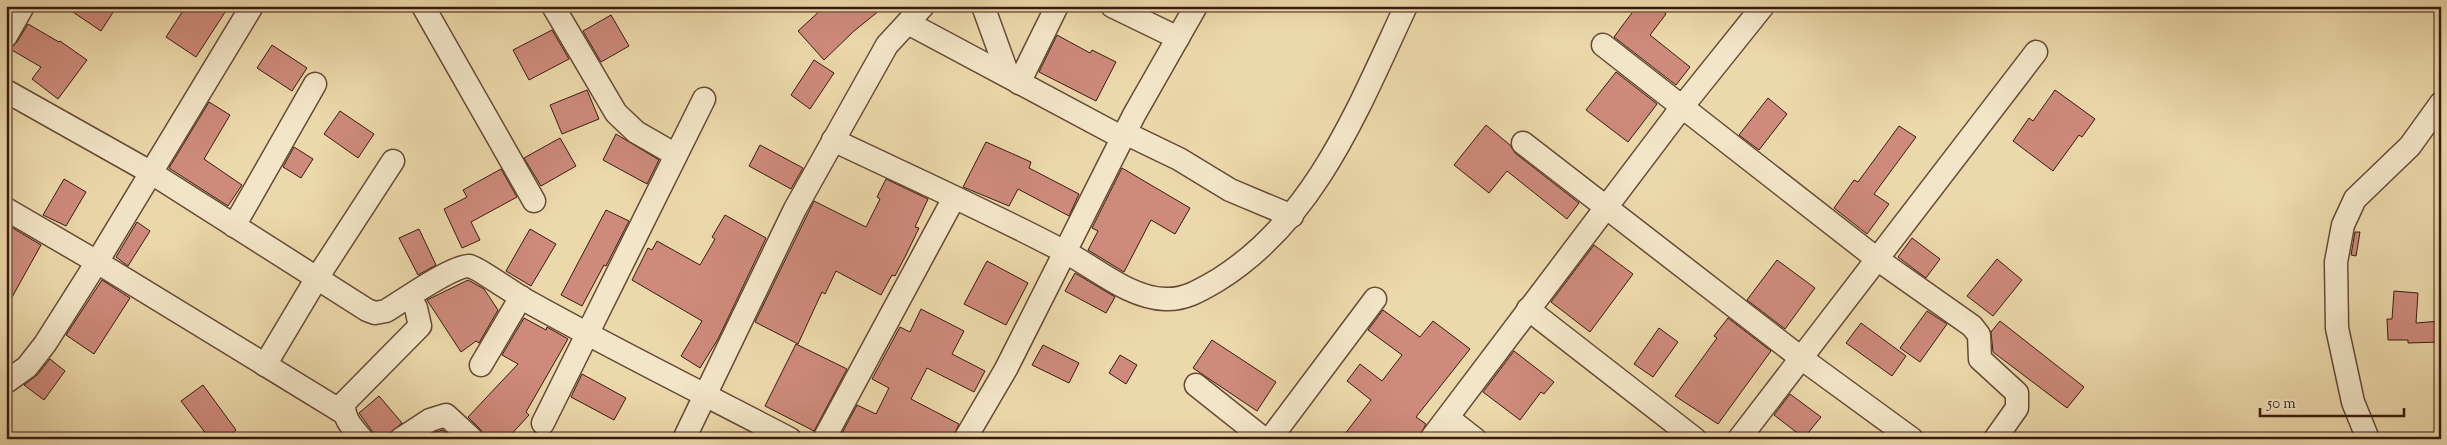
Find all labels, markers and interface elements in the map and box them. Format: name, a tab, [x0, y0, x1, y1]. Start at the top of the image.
scale bar	[2260, 385, 2403, 417]
text: 50 m	[2266, 394, 2296, 415]

